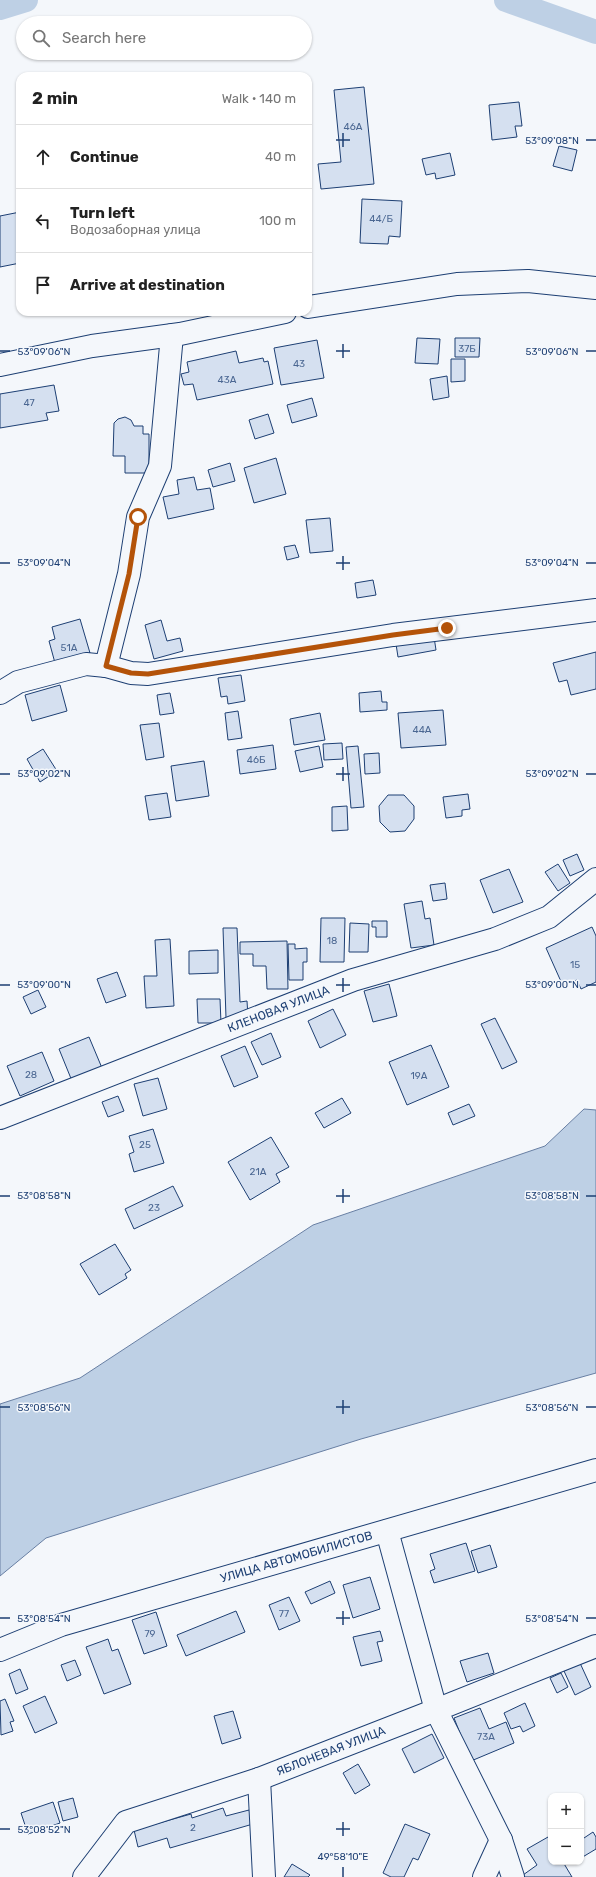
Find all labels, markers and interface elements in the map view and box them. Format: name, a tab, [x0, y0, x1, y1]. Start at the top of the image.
search box	[16, 16, 312, 60]
icon: search	[30, 27, 52, 49]
text: Search here	[62, 29, 146, 47]
text: 2 min	[32, 88, 78, 108]
text: Walk · 140 m	[222, 91, 296, 106]
house number: 46А	[344, 121, 363, 133]
text: 53°09'08"N	[525, 135, 579, 147]
icon: ahead	[32, 146, 54, 168]
text: Continue	[70, 148, 139, 166]
text: 40 m	[265, 149, 296, 164]
text: Turn left	[70, 204, 135, 222]
icon: left	[32, 210, 54, 232]
text: 100 m	[259, 213, 296, 228]
house number: 44/Б	[369, 213, 393, 225]
text: Водозаборная улица	[70, 222, 201, 237]
icon: arrive	[32, 274, 54, 296]
text: Arrive at destination	[70, 276, 225, 294]
house number: 37Б	[458, 343, 476, 355]
text: 53°09'06"N	[18, 346, 71, 358]
text: 53°09'06"N	[526, 346, 579, 358]
house number: 43	[293, 358, 305, 370]
house number: 43А	[218, 374, 237, 386]
house number: 47	[23, 397, 35, 409]
route start	[129, 508, 147, 526]
text: 53°09'04"N	[17, 557, 71, 569]
text: 53°09'04"N	[525, 557, 579, 569]
route end	[438, 619, 456, 637]
house number: 51А	[61, 642, 78, 654]
house number: 44А	[412, 724, 432, 736]
house number: 46Б	[247, 754, 266, 766]
text: 53°09'02"N	[17, 768, 71, 780]
text: 53°09'02"N	[525, 768, 579, 780]
house number: 18	[327, 935, 337, 947]
house number: 15	[570, 959, 580, 971]
text: 53°09'00"N	[17, 979, 71, 991]
text: 53°09'00"N	[525, 979, 579, 991]
street label: КЛЕНОВАЯ УЛИЦА	[226, 983, 331, 1035]
house number: 28	[25, 1069, 37, 1081]
house number: 19А	[411, 1070, 428, 1082]
house number: 25	[139, 1139, 151, 1151]
house number: 21А	[250, 1166, 267, 1178]
text: 53°08'58"N	[17, 1190, 71, 1202]
text: 53°08'58"N	[525, 1190, 579, 1202]
house number: 23	[148, 1202, 160, 1214]
text: 53°08'56"N	[17, 1402, 71, 1414]
text: 53°08'56"N	[525, 1402, 579, 1414]
street label: УЛИЦА АВТОМОБИЛИСТОВ	[219, 1528, 374, 1585]
house number: 77	[279, 1608, 289, 1620]
text: 53°08'54"N	[17, 1613, 71, 1625]
text: 53°08'54"N	[525, 1613, 579, 1625]
house number: 79	[144, 1628, 156, 1640]
street label: ЯБЛОНЕВАЯ УЛИЦА	[274, 1723, 387, 1779]
house number: 73А	[477, 1731, 495, 1743]
map controls	[548, 1793, 584, 1865]
button: +	[548, 1793, 584, 1829]
house number: 2	[190, 1822, 196, 1834]
text: 53°08'52"N	[17, 1824, 71, 1836]
button: −	[548, 1829, 584, 1865]
text: 49°58'10"E	[318, 1851, 368, 1863]

